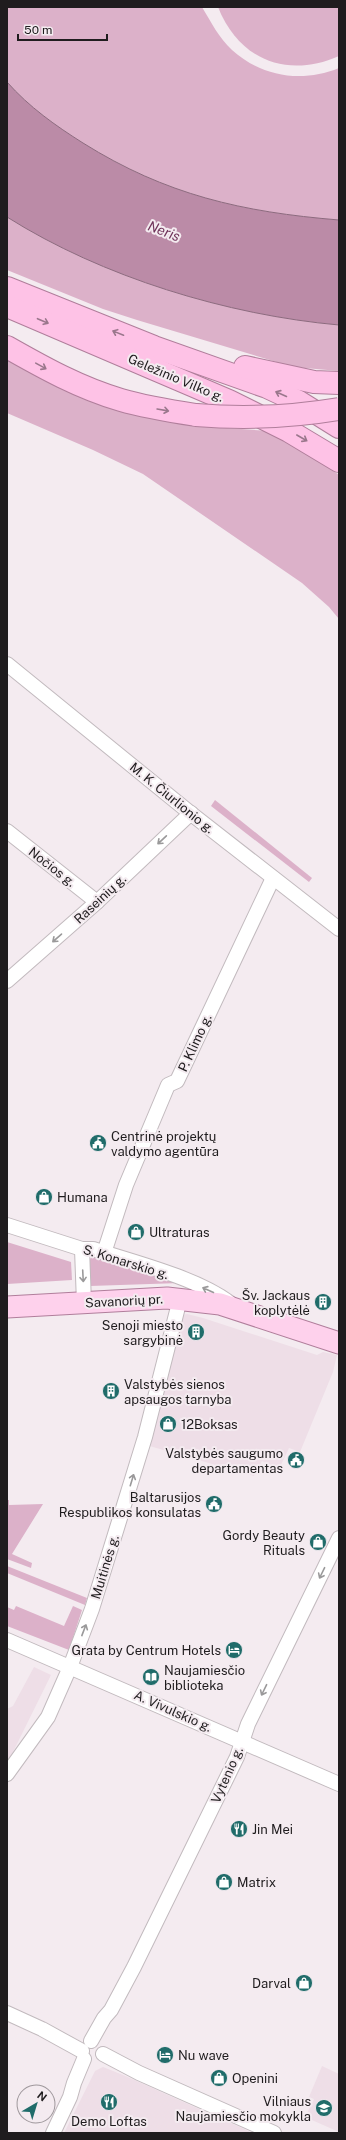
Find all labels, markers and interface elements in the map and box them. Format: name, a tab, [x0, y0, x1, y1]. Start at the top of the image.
scale bar	[18, 16, 107, 42]
text: 50 m	[24, 23, 52, 37]
water label: Neris	[146, 218, 183, 244]
one-way arrow	[37, 318, 49, 326]
one-way arrow	[113, 328, 125, 336]
street label: Geležinio Vilko g.	[126, 351, 226, 405]
one-way arrow	[35, 363, 47, 371]
one-way arrow	[275, 390, 287, 397]
one-way arrow	[156, 406, 169, 414]
one-way arrow	[296, 435, 308, 443]
street label: M. K. Čiurlionio g.	[127, 759, 217, 837]
one-way arrow	[157, 835, 167, 845]
street label: Nočios g.	[26, 844, 78, 890]
street label: Raseinių g.	[71, 871, 129, 927]
one-way arrow	[52, 933, 62, 942]
street label: P. Klimo g.	[175, 1012, 215, 1074]
place label: Centrinė projektų valdymo agentūra	[111, 1129, 219, 1159]
public building icon: Centrinė projektų valdymo agentūra	[88, 1133, 108, 1153]
shop icon: Humana	[34, 1187, 54, 1207]
place label: Humana	[57, 1190, 108, 1205]
shop icon: Ultraturas	[126, 1222, 146, 1242]
place label: Ultraturas	[149, 1225, 210, 1240]
street label: S. Konarskio g.	[81, 1242, 171, 1282]
one-way arrow	[79, 1269, 86, 1282]
one-way arrow	[202, 1285, 214, 1293]
place label: Šv. Jackaus koplytėlė	[242, 1288, 310, 1318]
street label: Savanorių pr.	[85, 1291, 163, 1311]
building icon: Šv. Jackaus koplytėlė	[313, 1292, 333, 1312]
place label: Senoji miesto sargybinė	[102, 1318, 183, 1348]
building icon: Senoji miesto sargybinė	[186, 1322, 206, 1342]
place label: Valstybės sienos apsaugos tarnyba	[124, 1377, 231, 1407]
building icon: Valstybės sienos apsaugos tarnyba	[101, 1381, 121, 1401]
shop icon: 12Boksas	[158, 1414, 178, 1434]
place label: 12Boksas	[181, 1417, 238, 1432]
place label: Valstybės saugumo departamentas	[165, 1446, 283, 1476]
public building icon: Valstybės saugumo departamentas	[286, 1450, 306, 1470]
one-way arrow	[129, 1474, 136, 1487]
place label: Baltarusijos Respublikos konsulatas	[59, 1490, 201, 1520]
public building icon: Baltarusijos Respublikos konsulatas	[204, 1494, 224, 1514]
place label: Gordy Beauty Rituals	[223, 1528, 305, 1558]
shop icon: Gordy Beauty Rituals	[308, 1532, 328, 1552]
street label: Muitinės g.	[88, 1533, 122, 1601]
one-way arrow	[318, 1567, 325, 1579]
one-way arrow	[80, 1625, 88, 1637]
hotel icon: Grata by Centrum Hotels	[224, 1640, 244, 1660]
place label: Grata by Centrum Hotels	[71, 1643, 221, 1658]
place label: Naujamiesčio biblioteka	[164, 1663, 245, 1693]
library icon: Naujamiesčio biblioteka	[141, 1667, 161, 1687]
one-way arrow	[260, 1684, 268, 1696]
street label: A. Vivulskio g.	[132, 1687, 214, 1735]
street label: Vytenio g.	[208, 1744, 246, 1806]
restaurant icon: Jin Mei	[229, 1819, 249, 1839]
place label: Jin Mei	[252, 1822, 293, 1837]
shop icon: Matrix	[214, 1872, 234, 1892]
place label: Matrix	[237, 1875, 276, 1890]
shop icon: Darval	[294, 1973, 314, 1993]
place label: Darval	[252, 1976, 291, 1991]
hotel icon: Nu wave	[155, 2045, 175, 2065]
place label: Nu wave	[178, 2048, 229, 2063]
shop icon: Openini	[209, 2068, 229, 2088]
place label: Openini	[232, 2071, 278, 2086]
north arrow	[16, 2084, 56, 2124]
text: N	[35, 2089, 49, 2103]
restaurant icon: Demo Loftas	[99, 2092, 119, 2112]
place label: Vilniaus Naujamiesčio mokykla	[175, 2094, 311, 2124]
school or university icon: Vilniaus Naujamiesčio mokykla	[314, 2098, 334, 2118]
place label: Demo Loftas	[71, 2114, 147, 2129]

